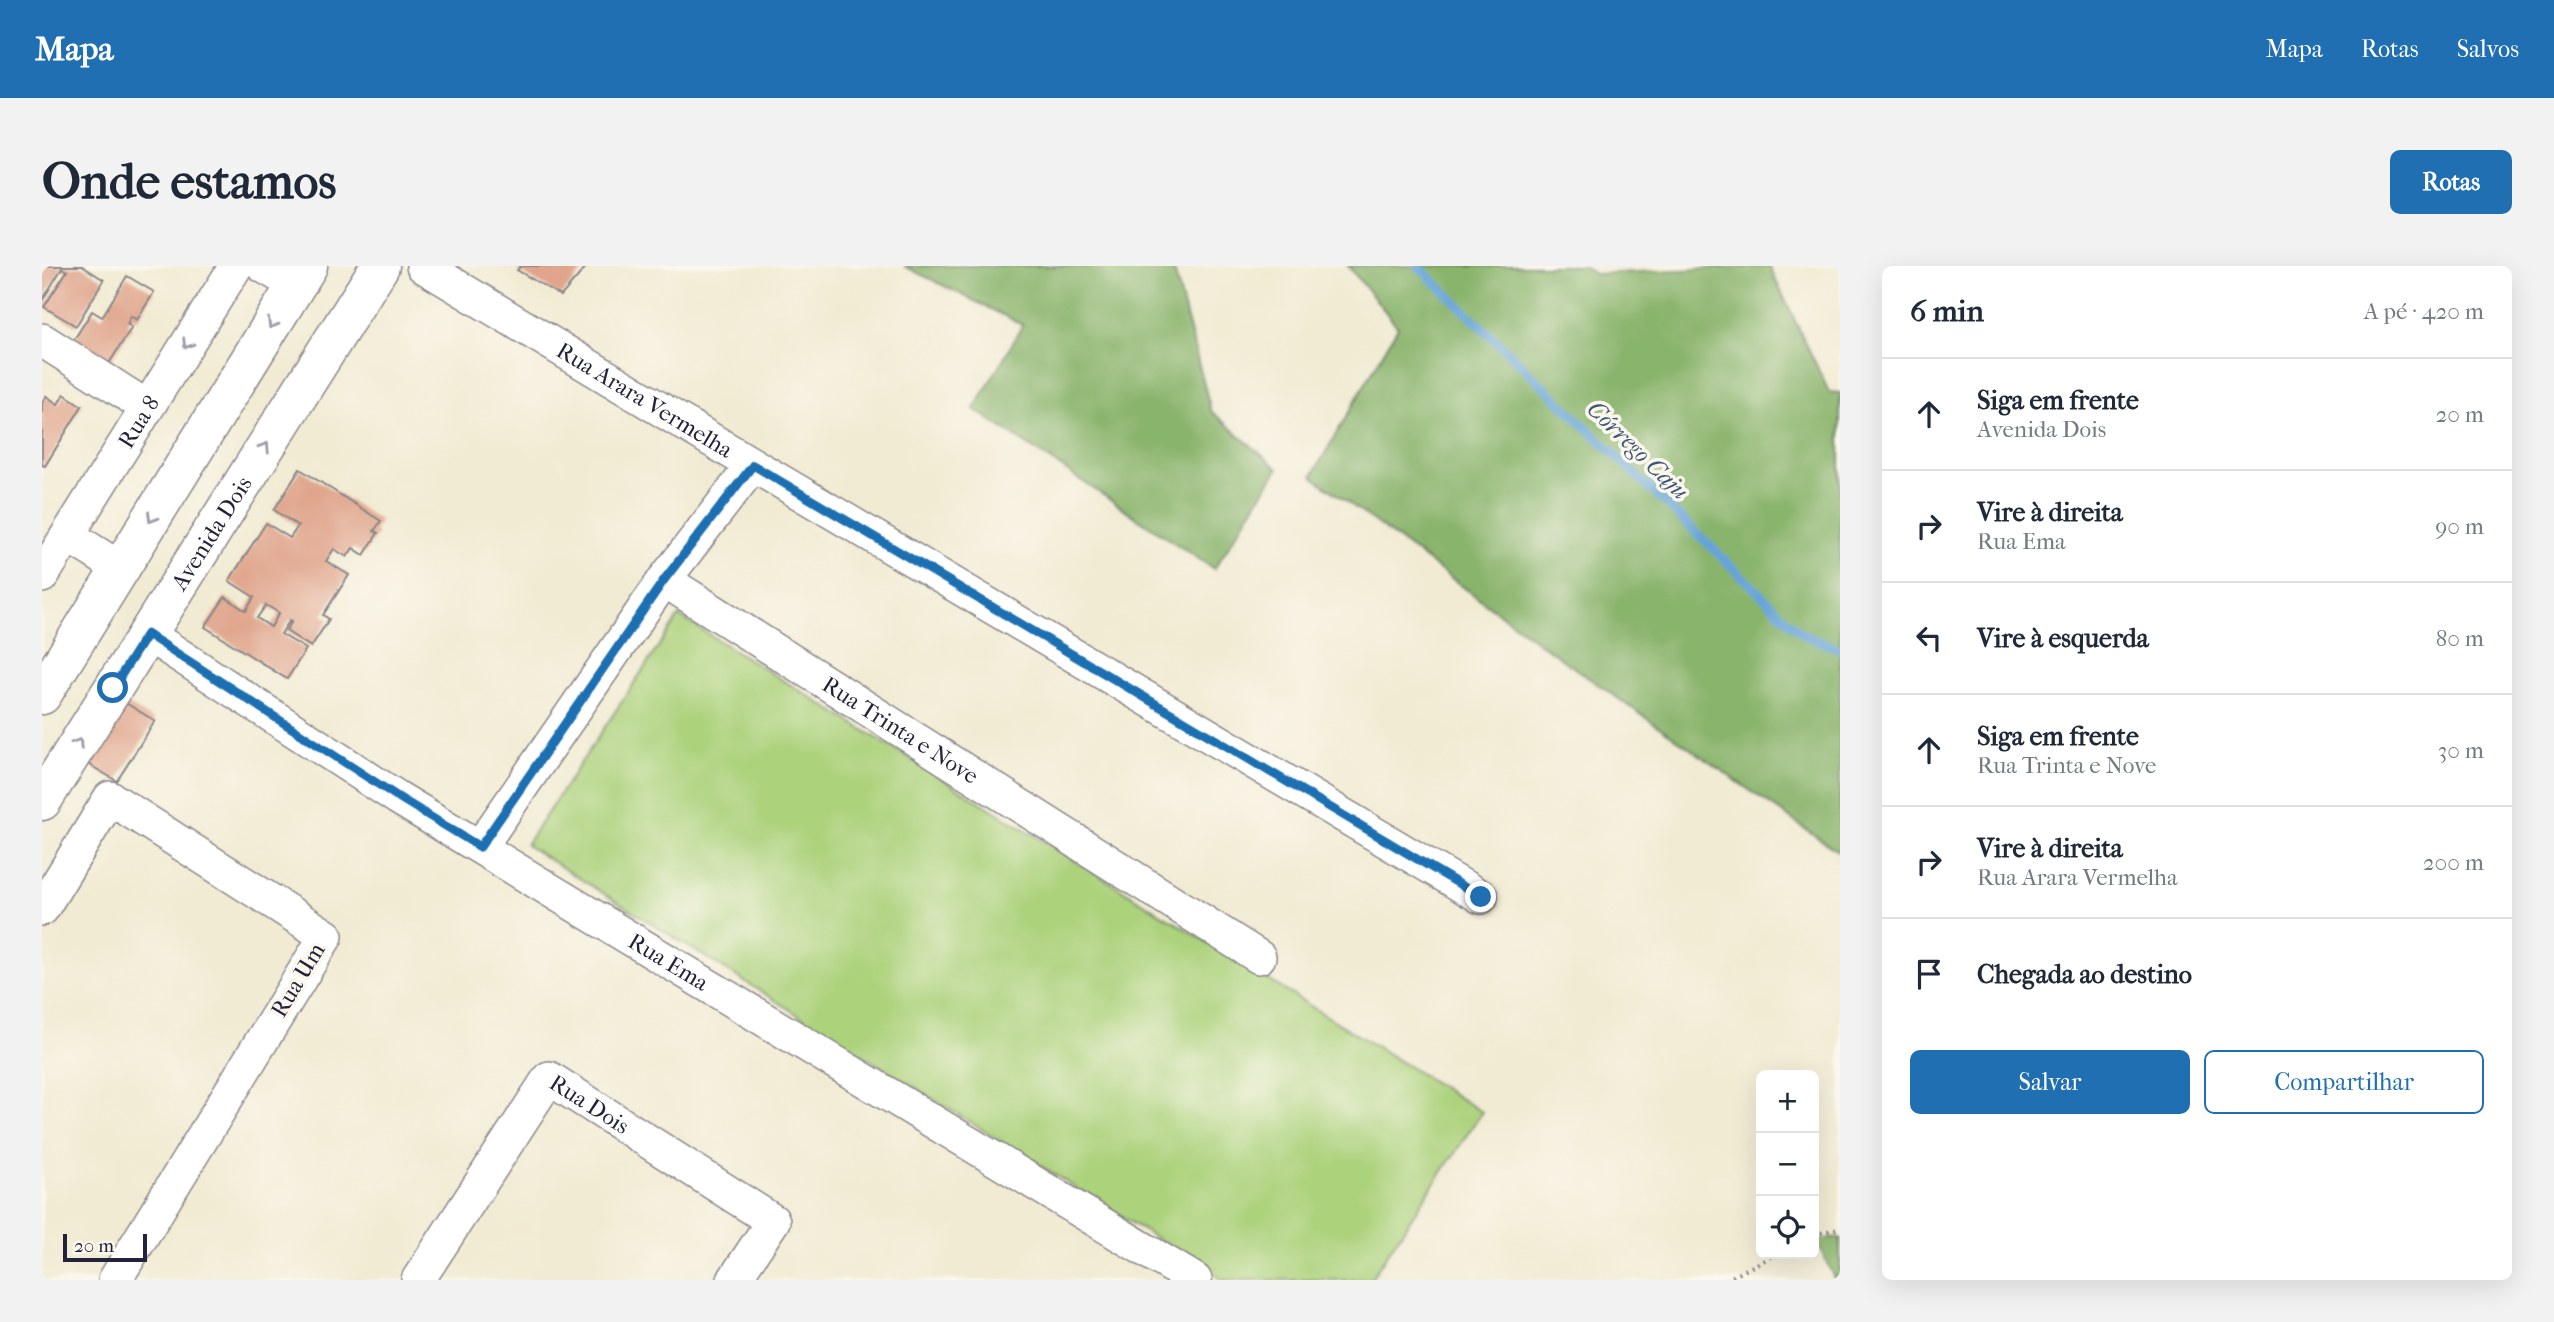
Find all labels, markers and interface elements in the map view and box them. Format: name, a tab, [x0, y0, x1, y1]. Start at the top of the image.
text: Mapa	[35, 30, 114, 69]
text: Mapa	[2266, 35, 2323, 63]
text: Rotas	[2361, 35, 2419, 63]
text: Salvos	[2457, 35, 2519, 63]
button: Rotas	[2390, 150, 2512, 214]
text: Onde estamos	[42, 153, 336, 211]
text: 6 min	[1910, 294, 1984, 329]
text: A pé · 420 m	[2364, 298, 2484, 325]
one-way arrow	[268, 317, 281, 330]
street label: Rua Arara Vermelha	[552, 336, 738, 463]
one-way arrow	[182, 337, 195, 350]
text: Siga em frente	[1977, 385, 2139, 416]
street label: Rua 8	[112, 391, 165, 453]
water label: Córrego Caju	[1582, 395, 1694, 505]
icon: ahead	[1910, 395, 1948, 433]
text: 20 m	[2435, 401, 2484, 428]
text: Avenida Dois	[1977, 416, 2106, 443]
one-way arrow	[257, 442, 270, 455]
street label: Avenida Dois	[165, 471, 257, 596]
text: Vire à direita	[1977, 497, 2123, 528]
icon: right	[1910, 507, 1948, 545]
one-way arrow	[148, 510, 161, 523]
text: 90 m	[2435, 513, 2484, 540]
text: Rua Ema	[1977, 528, 2066, 555]
icon: left	[1910, 619, 1948, 657]
text: Vire à esquerda	[1977, 623, 2149, 654]
text: 80 m	[2436, 625, 2484, 652]
street label: Rua Trinta e Nove	[817, 670, 984, 789]
route start	[97, 672, 128, 703]
text: Siga em frente	[1977, 721, 2139, 752]
icon: ahead	[1910, 731, 1948, 769]
text: 30 m	[2438, 737, 2484, 764]
one-way arrow	[70, 738, 83, 751]
text: Rua Trinta e Nove	[1977, 752, 2156, 779]
text: Vire à direita	[1977, 833, 2123, 864]
icon: right	[1910, 843, 1948, 881]
text: 200 m	[2423, 849, 2484, 876]
text: Rua Arara Vermelha	[1977, 864, 2178, 891]
route end	[1465, 881, 1496, 912]
street label: Rua Ema	[624, 927, 714, 996]
street label: Rua Um	[265, 938, 331, 1022]
icon: arrive	[1910, 955, 1948, 993]
text: Chegada ao destino	[1977, 959, 2192, 990]
button: Salvar	[1910, 1050, 2190, 1114]
button: Compartilhar	[2204, 1050, 2484, 1114]
street label: Rua Dois	[545, 1069, 635, 1139]
map controls	[1756, 1070, 1819, 1259]
button: +	[1756, 1070, 1819, 1133]
button: −	[1756, 1133, 1819, 1196]
button: locate	[1756, 1196, 1819, 1259]
scale bar	[63, 1231, 147, 1263]
text: 20 m	[74, 1235, 114, 1257]

